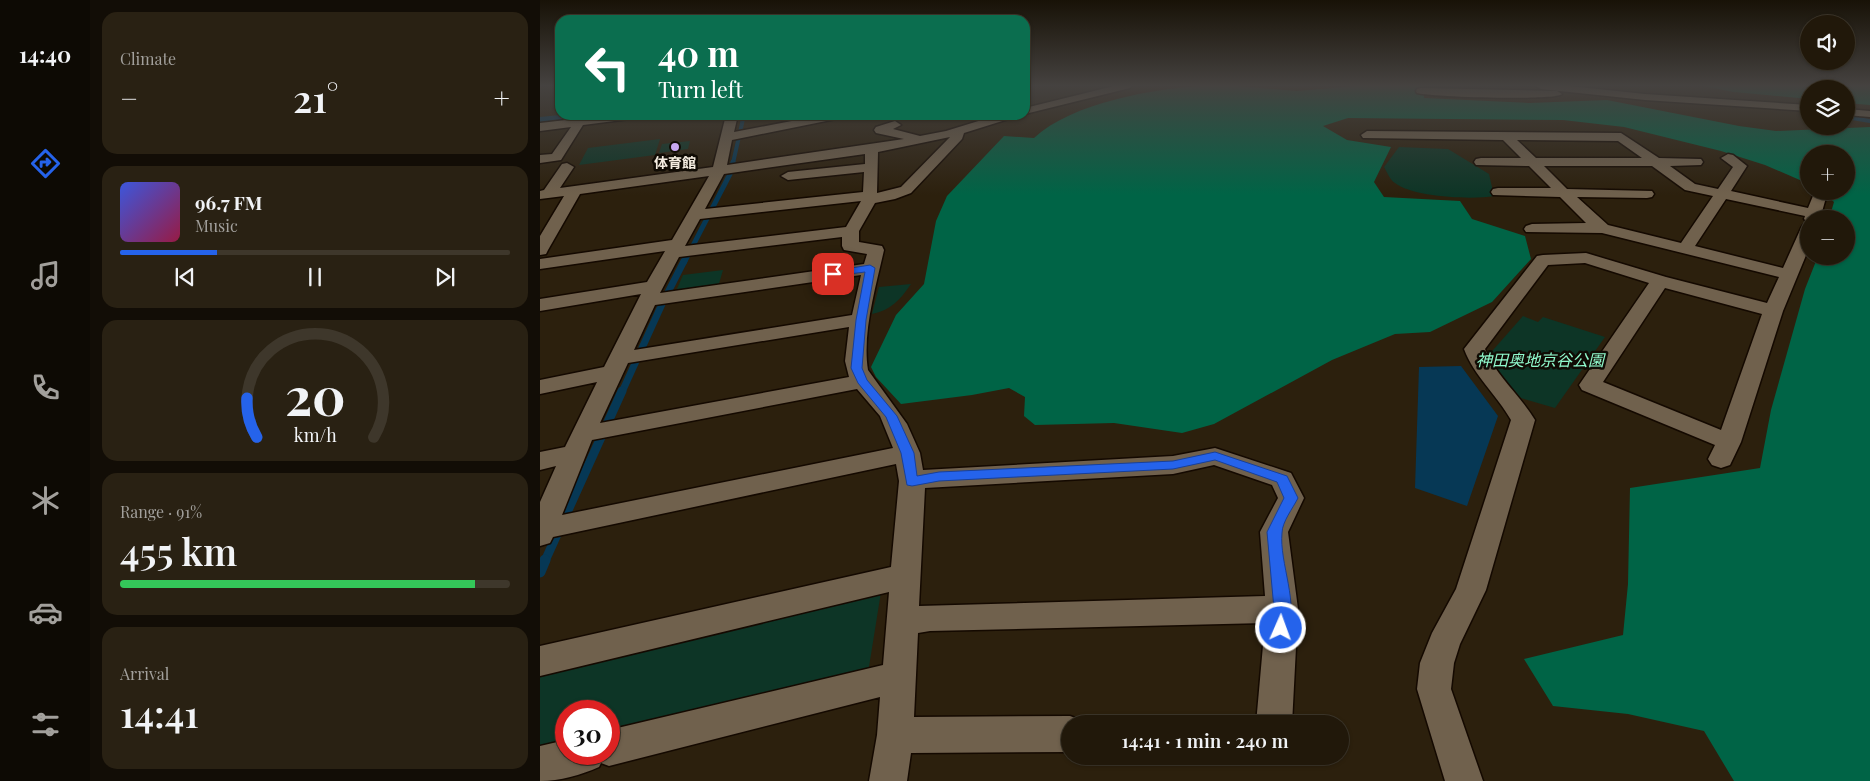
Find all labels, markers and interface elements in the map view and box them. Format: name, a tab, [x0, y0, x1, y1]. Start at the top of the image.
map controls	[1800, 15, 1855, 265]
button: sound	[1800, 15, 1855, 70]
text: 40 m	[658, 29, 739, 76]
icon: left	[575, 35, 640, 100]
text: 14:40	[19, 39, 71, 69]
text: Climate	[120, 48, 176, 69]
text: 21°	[293, 72, 339, 123]
text: Turn left	[658, 74, 743, 104]
text: −	[120, 79, 138, 116]
text: +	[494, 79, 510, 116]
button: layers	[1800, 80, 1855, 135]
marker: 体育館	[669, 141, 681, 153]
button: +	[1800, 145, 1855, 200]
icon: directions	[28, 146, 63, 181]
place label: 体育館	[654, 153, 696, 172]
text: 96.7 FM	[195, 189, 262, 215]
button: −	[1800, 210, 1855, 265]
text: Music	[195, 215, 238, 236]
pin	[812, 253, 854, 295]
icon: music	[28, 258, 63, 293]
icon: arrive	[819, 260, 847, 288]
icon: previous	[171, 263, 199, 291]
icon: pause	[301, 263, 329, 291]
icon: next	[431, 263, 459, 291]
park label: 神田奥地京谷公園	[1476, 349, 1606, 370]
text: 20	[285, 360, 345, 429]
icon: phone	[28, 370, 63, 405]
text: km/h	[294, 423, 337, 446]
icon: climate	[28, 483, 63, 518]
text: Range · 91%	[120, 501, 202, 522]
text: 455 km	[120, 525, 237, 576]
icon: car	[28, 595, 63, 630]
position arrow	[1254, 601, 1306, 653]
text: Arrival	[120, 663, 169, 684]
text: 14:41	[120, 687, 199, 738]
speed limit sign: 30	[555, 700, 620, 765]
icon: filters	[28, 707, 63, 742]
text: 14:41 · 1 min · 240 m	[1121, 727, 1289, 753]

